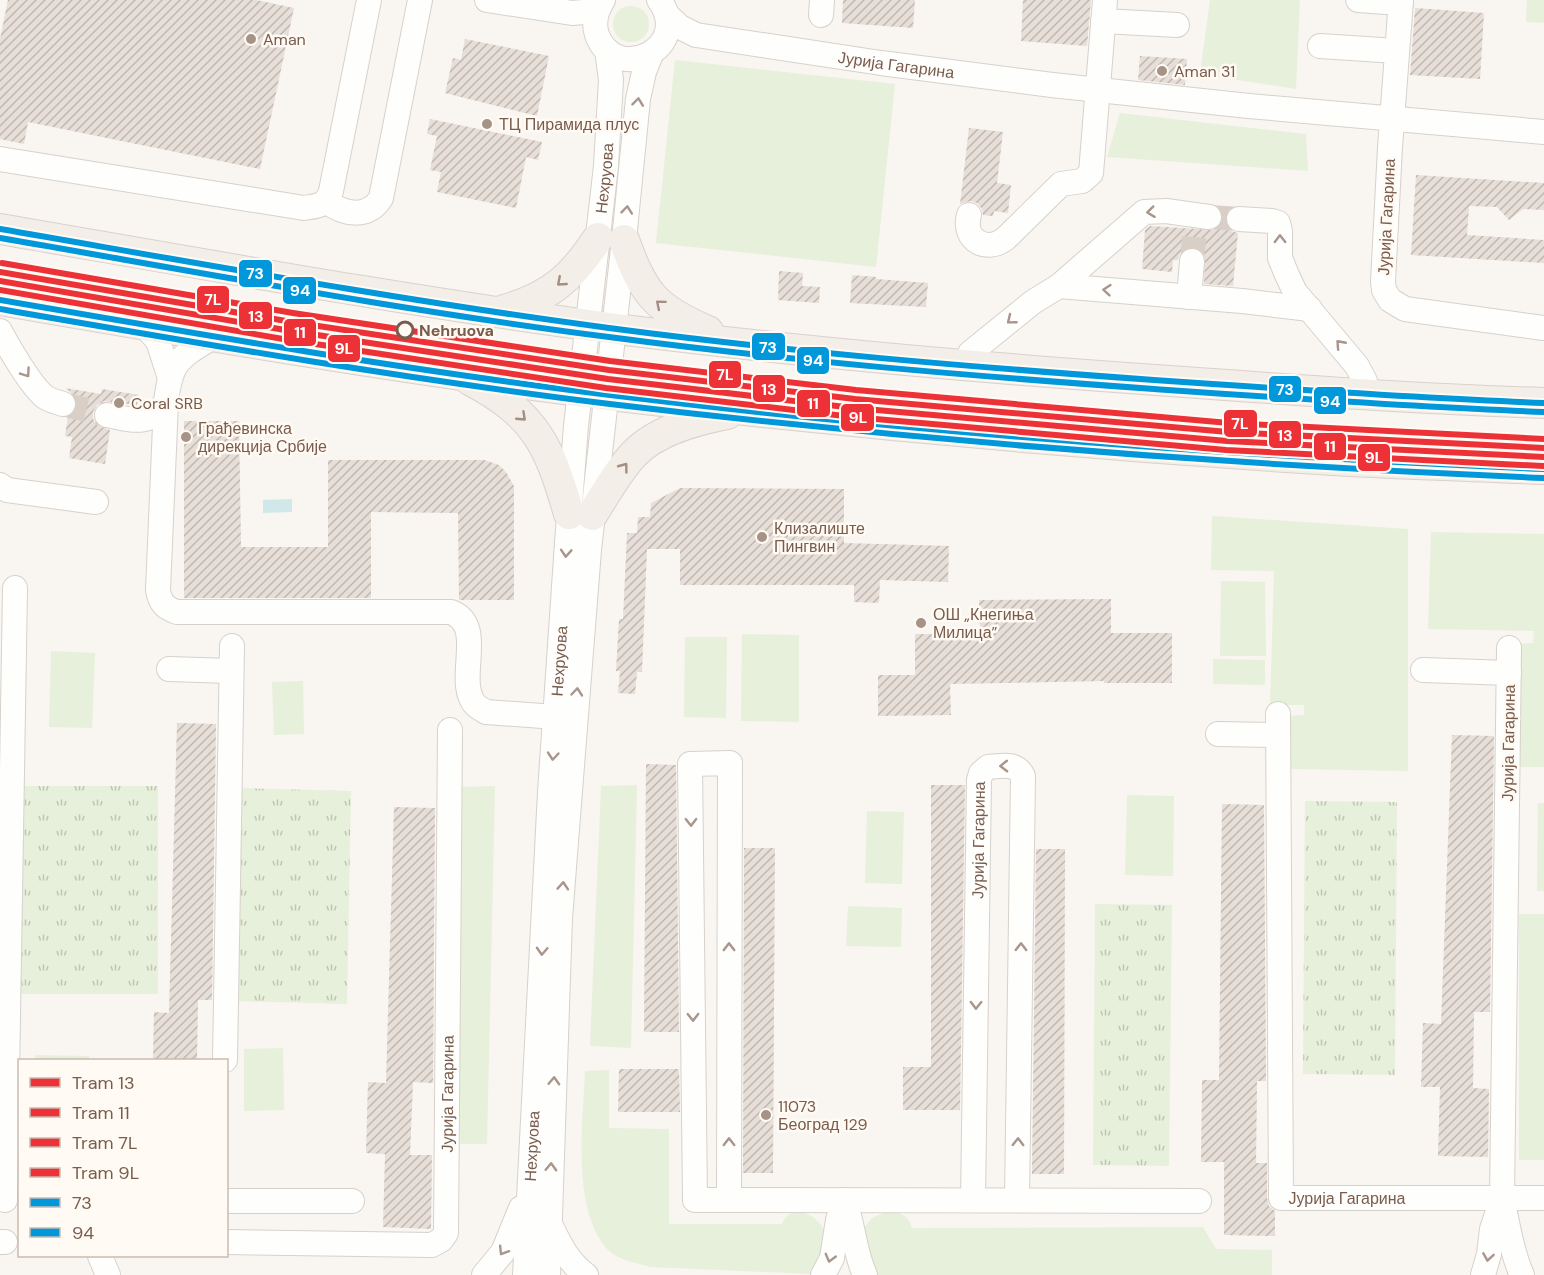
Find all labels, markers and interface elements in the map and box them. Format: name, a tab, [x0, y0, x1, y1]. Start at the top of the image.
place label: Aman	[263, 29, 306, 50]
marker: Aman	[244, 32, 258, 46]
street label: Јурија Гагарина	[837, 47, 956, 83]
place label: Aman 31	[1174, 61, 1235, 82]
marker: Aman 31	[1155, 64, 1169, 78]
one-way arrow	[631, 97, 644, 106]
place label: ТЦ Пирамида плус	[499, 114, 639, 135]
marker: ТЦ Пирамида плус	[480, 117, 494, 131]
street label: Нехруова	[591, 142, 618, 215]
street label: Јурија Гагарина	[1373, 158, 1400, 276]
one-way arrow	[620, 206, 633, 215]
one-way arrow	[1146, 206, 1156, 218]
one-way arrow	[1274, 235, 1286, 244]
line badge: 73	[238, 259, 273, 288]
text: 73	[246, 263, 264, 284]
one-way arrow	[557, 275, 568, 286]
line badge: 94	[282, 276, 317, 305]
text: 94	[290, 280, 310, 301]
one-way arrow	[1103, 284, 1112, 297]
line badge: 7L	[196, 285, 230, 314]
text: 7L	[204, 289, 222, 310]
line badge: 13	[238, 301, 273, 330]
one-way arrow	[656, 301, 667, 312]
text: 13	[248, 306, 264, 327]
one-way arrow	[1007, 312, 1018, 323]
line badge: 11	[283, 318, 317, 347]
place label: Nehruova	[419, 320, 494, 341]
marker: Nehruova	[396, 321, 414, 339]
text: 11	[294, 322, 306, 343]
line badge: 73	[751, 332, 786, 361]
line badge: 9L	[327, 334, 361, 363]
text: 73	[759, 337, 777, 358]
text: 9L	[334, 338, 354, 359]
one-way arrow	[1336, 340, 1347, 351]
line badge: 94	[796, 346, 830, 375]
text: 94	[803, 350, 823, 371]
line badge: 7L	[708, 360, 742, 389]
text: 7L	[716, 364, 734, 385]
one-way arrow	[19, 366, 30, 377]
line badge: 13	[752, 374, 786, 403]
line badge: 73	[1268, 375, 1302, 403]
text: 13	[761, 379, 777, 400]
text: 73	[1276, 379, 1294, 400]
line badge: 94	[1313, 386, 1347, 415]
line badge: 11	[796, 389, 831, 418]
text: 94	[1320, 391, 1340, 412]
place label: Coral SRB	[131, 393, 203, 414]
text: 11	[807, 393, 819, 414]
marker: Coral SRB	[112, 396, 126, 410]
line badge: 9L	[840, 403, 875, 432]
text: 9L	[848, 407, 868, 428]
line badge: 7L	[1223, 409, 1258, 438]
one-way arrow	[515, 410, 526, 421]
text: 7L	[1231, 413, 1249, 434]
place label: Грађевинска дирекција Србије	[198, 418, 327, 457]
line badge: 13	[1268, 420, 1302, 449]
text: 13	[1277, 425, 1293, 446]
marker: Грађевинска дирекција Србије	[179, 430, 193, 444]
line badge: 11	[1313, 432, 1347, 461]
text: 11	[1324, 436, 1336, 457]
line badge: 9L	[1357, 443, 1391, 472]
text: 9L	[1364, 447, 1384, 468]
one-way arrow	[617, 462, 628, 473]
place label: Клизалиште Пингвин	[774, 518, 865, 557]
marker: Клизалиште Пингвин	[755, 530, 769, 544]
one-way arrow	[560, 549, 573, 558]
place label: ОШ „Кнегиња Милица”	[933, 604, 1034, 643]
marker: ОШ „Кнегиња Милица”	[914, 616, 928, 630]
street label: Нехруова	[547, 625, 572, 697]
street label: Јурија Гагарина	[1497, 684, 1520, 802]
one-way arrow	[570, 687, 583, 697]
one-way arrow	[547, 751, 560, 760]
one-way arrow	[999, 760, 1008, 773]
street label: Јурија Гагарина	[967, 781, 990, 899]
one-way arrow	[685, 818, 697, 827]
one-way arrow	[556, 882, 569, 891]
one-way arrow	[723, 942, 735, 951]
one-way arrow	[1014, 942, 1027, 951]
one-way arrow	[535, 946, 548, 955]
one-way arrow	[970, 1000, 982, 1009]
one-way arrow	[687, 1013, 699, 1022]
street label: Јурија Гагарина	[437, 1035, 459, 1153]
legend	[18, 1059, 228, 1257]
text: Tram 13	[72, 1071, 135, 1095]
one-way arrow	[548, 1077, 561, 1086]
place label: 11073 Београд 129	[778, 1096, 868, 1135]
text: Tram 11	[72, 1101, 130, 1125]
marker: 11073 Београд 129	[759, 1108, 773, 1122]
street label: Нехруова	[520, 1110, 544, 1182]
text: Tram 7L	[72, 1131, 137, 1155]
one-way arrow	[723, 1137, 735, 1146]
one-way arrow	[1011, 1137, 1024, 1146]
text: Tram 9L	[72, 1161, 139, 1185]
one-way arrow	[545, 1163, 558, 1172]
street label: Јурија Гагарина	[1288, 1188, 1406, 1209]
text: 73	[72, 1191, 92, 1215]
text: 94	[72, 1221, 94, 1245]
one-way arrow	[499, 1245, 511, 1255]
one-way arrow	[1482, 1252, 1495, 1262]
one-way arrow	[825, 1253, 838, 1263]

